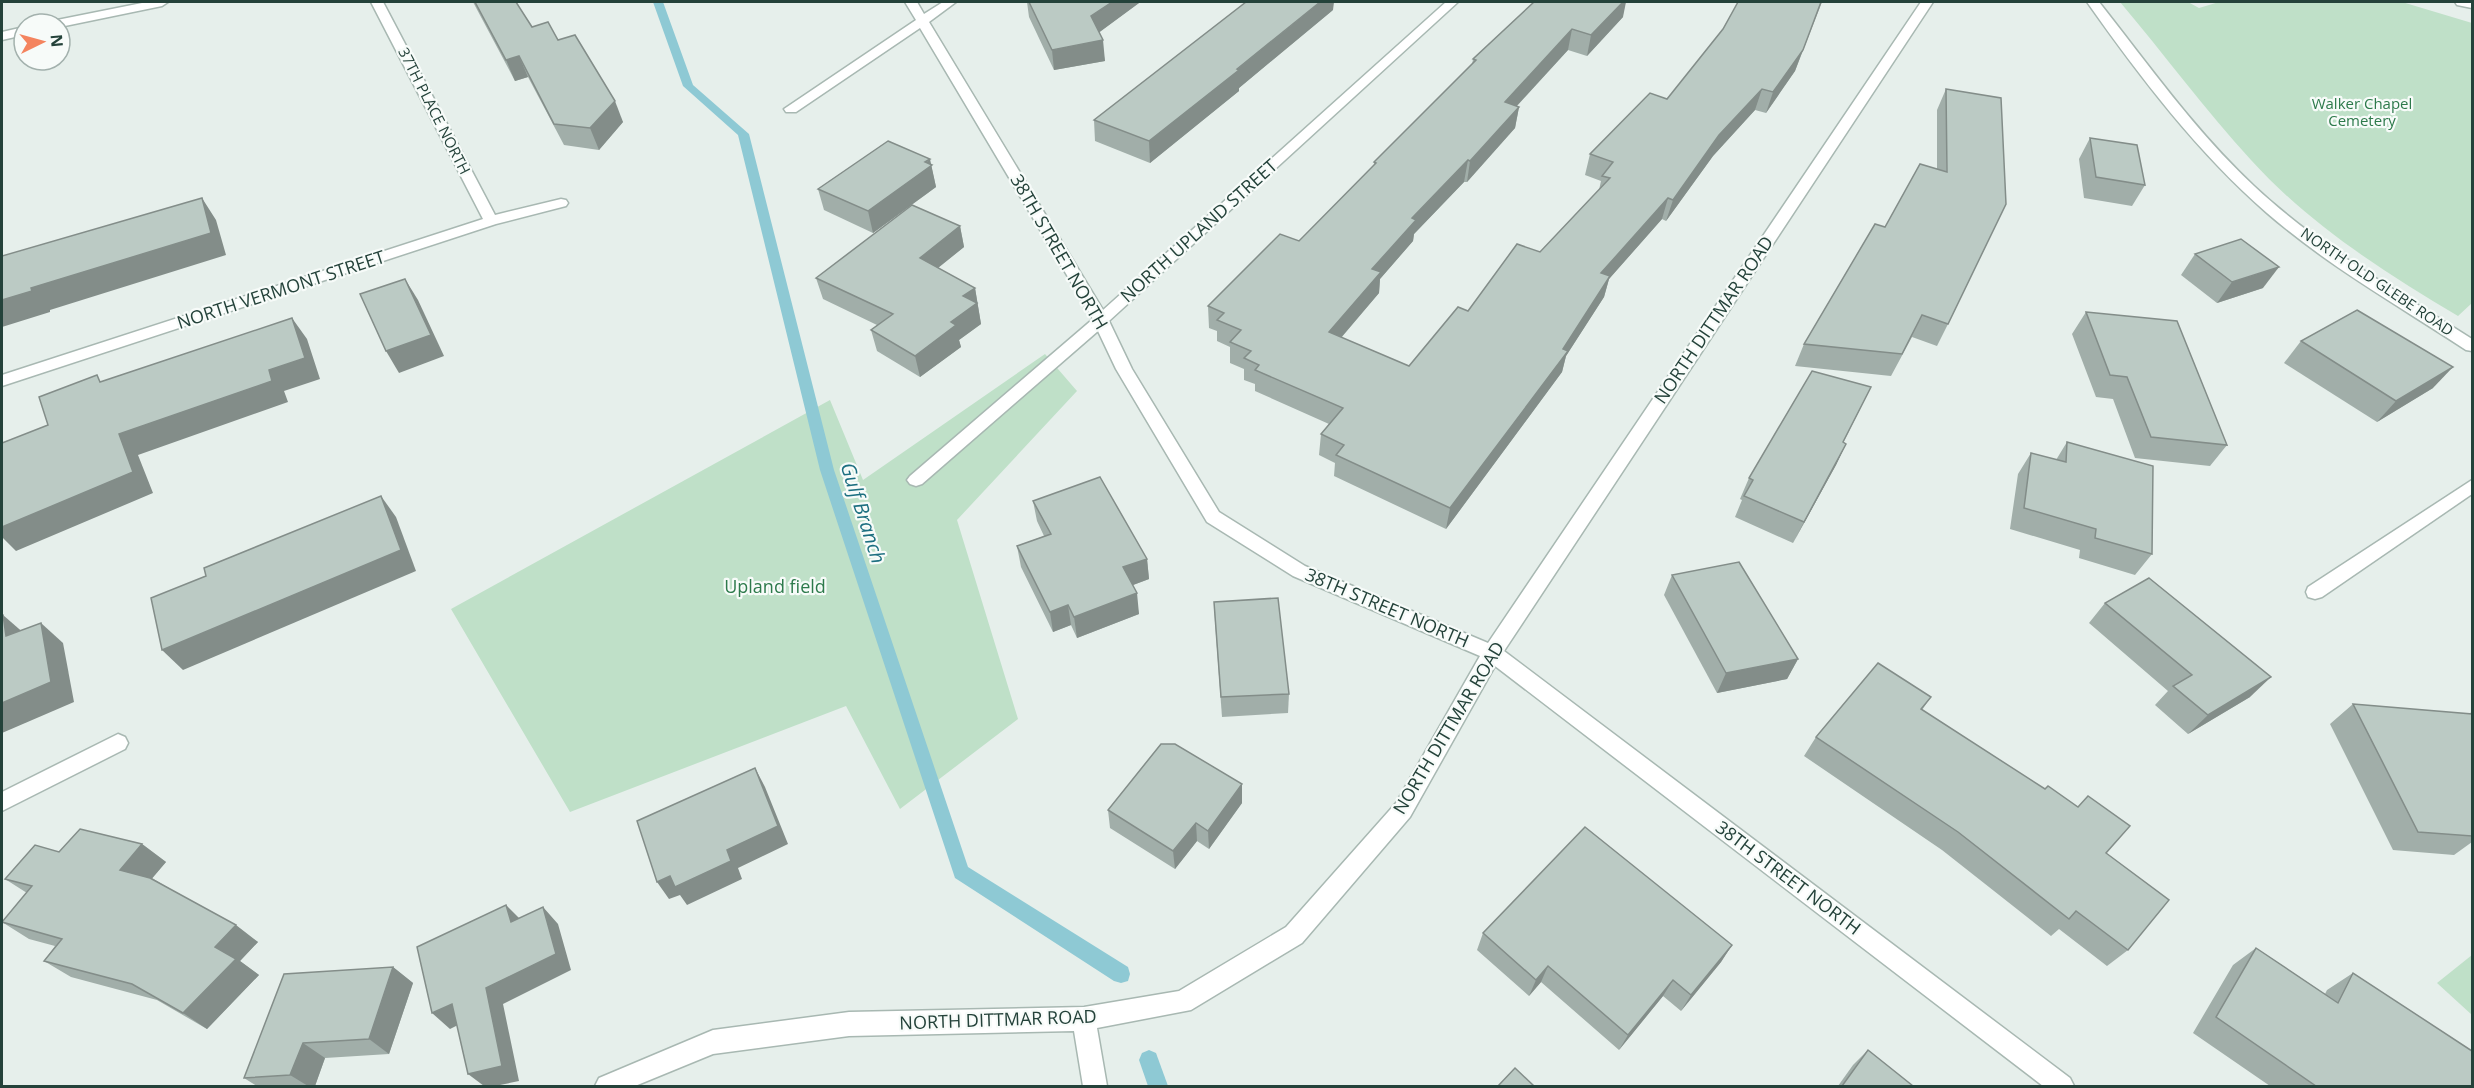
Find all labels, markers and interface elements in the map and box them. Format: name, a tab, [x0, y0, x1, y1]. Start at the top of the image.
north arrow	[12, 12, 72, 72]
text: N	[45, 33, 68, 48]
street label: 37TH PLACE NORTH	[394, 44, 476, 177]
park label: Walker Chapel Cemetery	[2312, 93, 2412, 130]
street label: NORTH UPLAND STREET	[1115, 153, 1282, 307]
street label: 38TH STREET NORTH	[1006, 169, 1114, 334]
street label: NORTH OLD GLEBE ROAD	[2297, 223, 2458, 340]
street label: NORTH DITTMAR ROAD	[1648, 231, 1778, 408]
street label: NORTH VERMONT STREET	[174, 244, 388, 334]
water label: Gulf Branch	[834, 459, 893, 567]
street label: 38TH STREET NORTH	[1302, 562, 1473, 652]
park label: Upland field	[724, 574, 826, 598]
street label: NORTH DITTMAR ROAD	[1387, 637, 1509, 818]
street label: 38TH STREET NORTH	[1711, 815, 1866, 940]
street label: NORTH DITTMAR ROAD	[899, 1004, 1097, 1034]

